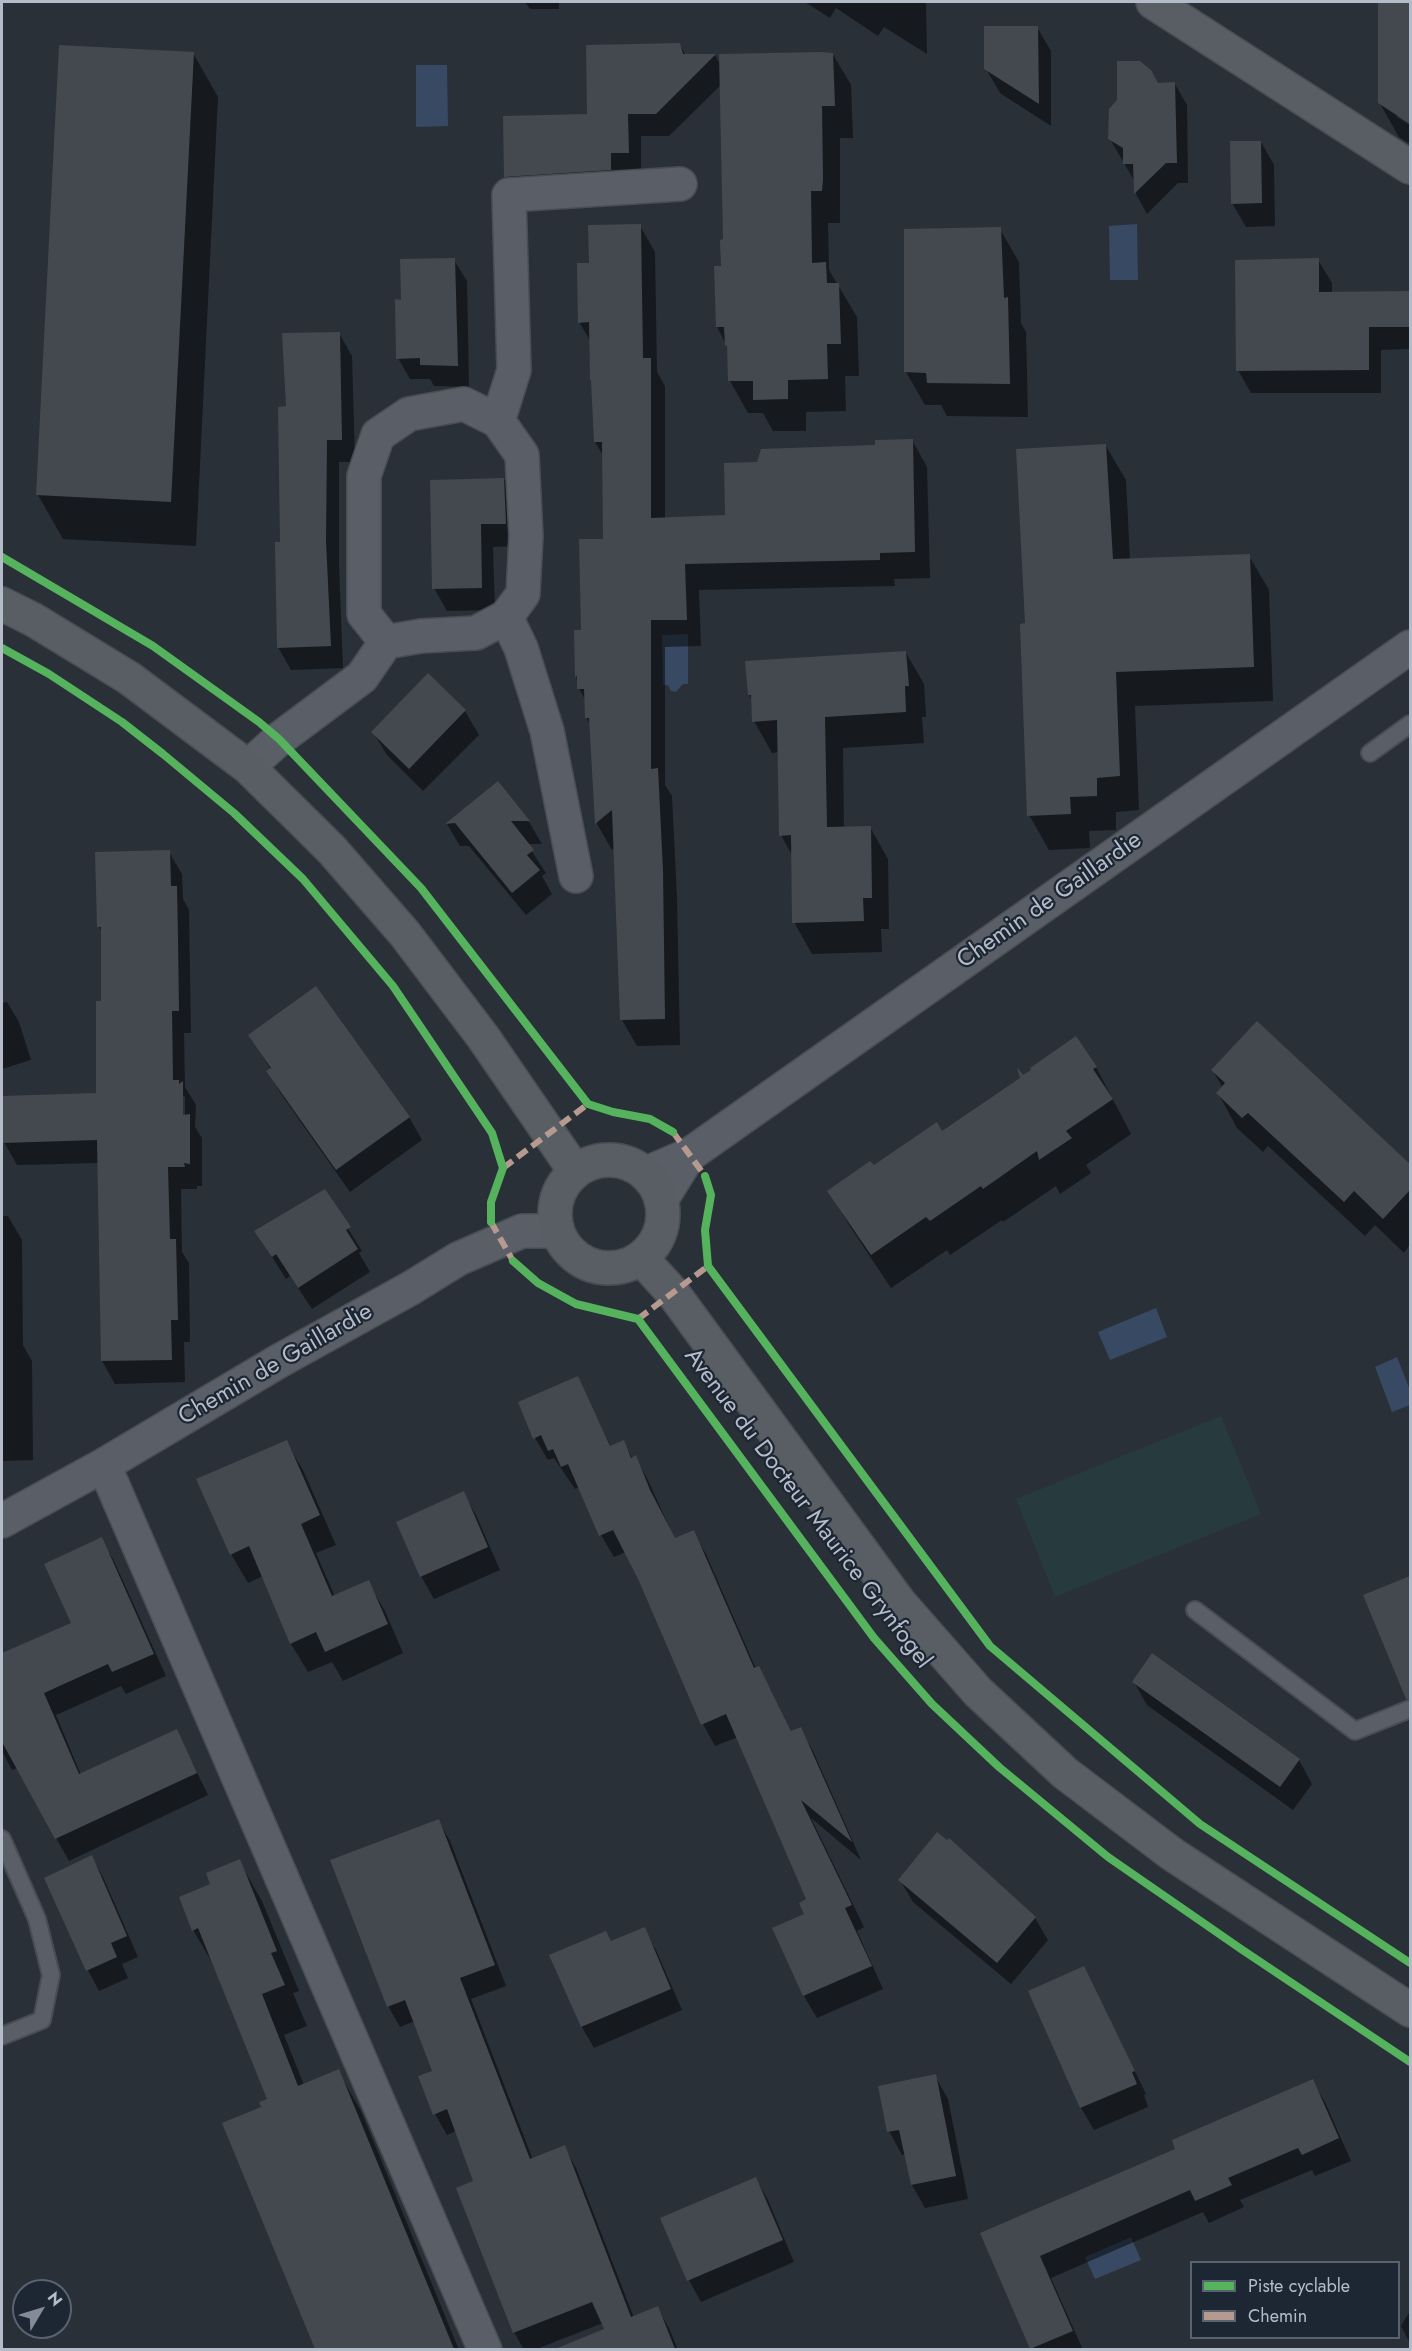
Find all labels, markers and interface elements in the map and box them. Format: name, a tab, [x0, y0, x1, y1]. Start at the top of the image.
street label: Chemin de Gaillardie	[952, 826, 1148, 976]
street label: Chemin de Gaillardie	[174, 1298, 378, 1432]
street label: Avenue du Docteur Maurice Grynfogel	[677, 1343, 937, 1675]
legend	[1190, 2261, 1400, 2339]
text: Piste cyclable	[1248, 2273, 1350, 2299]
north arrow	[12, 2279, 72, 2339]
text: N	[42, 2287, 68, 2311]
text: Chemin	[1248, 2303, 1307, 2329]

